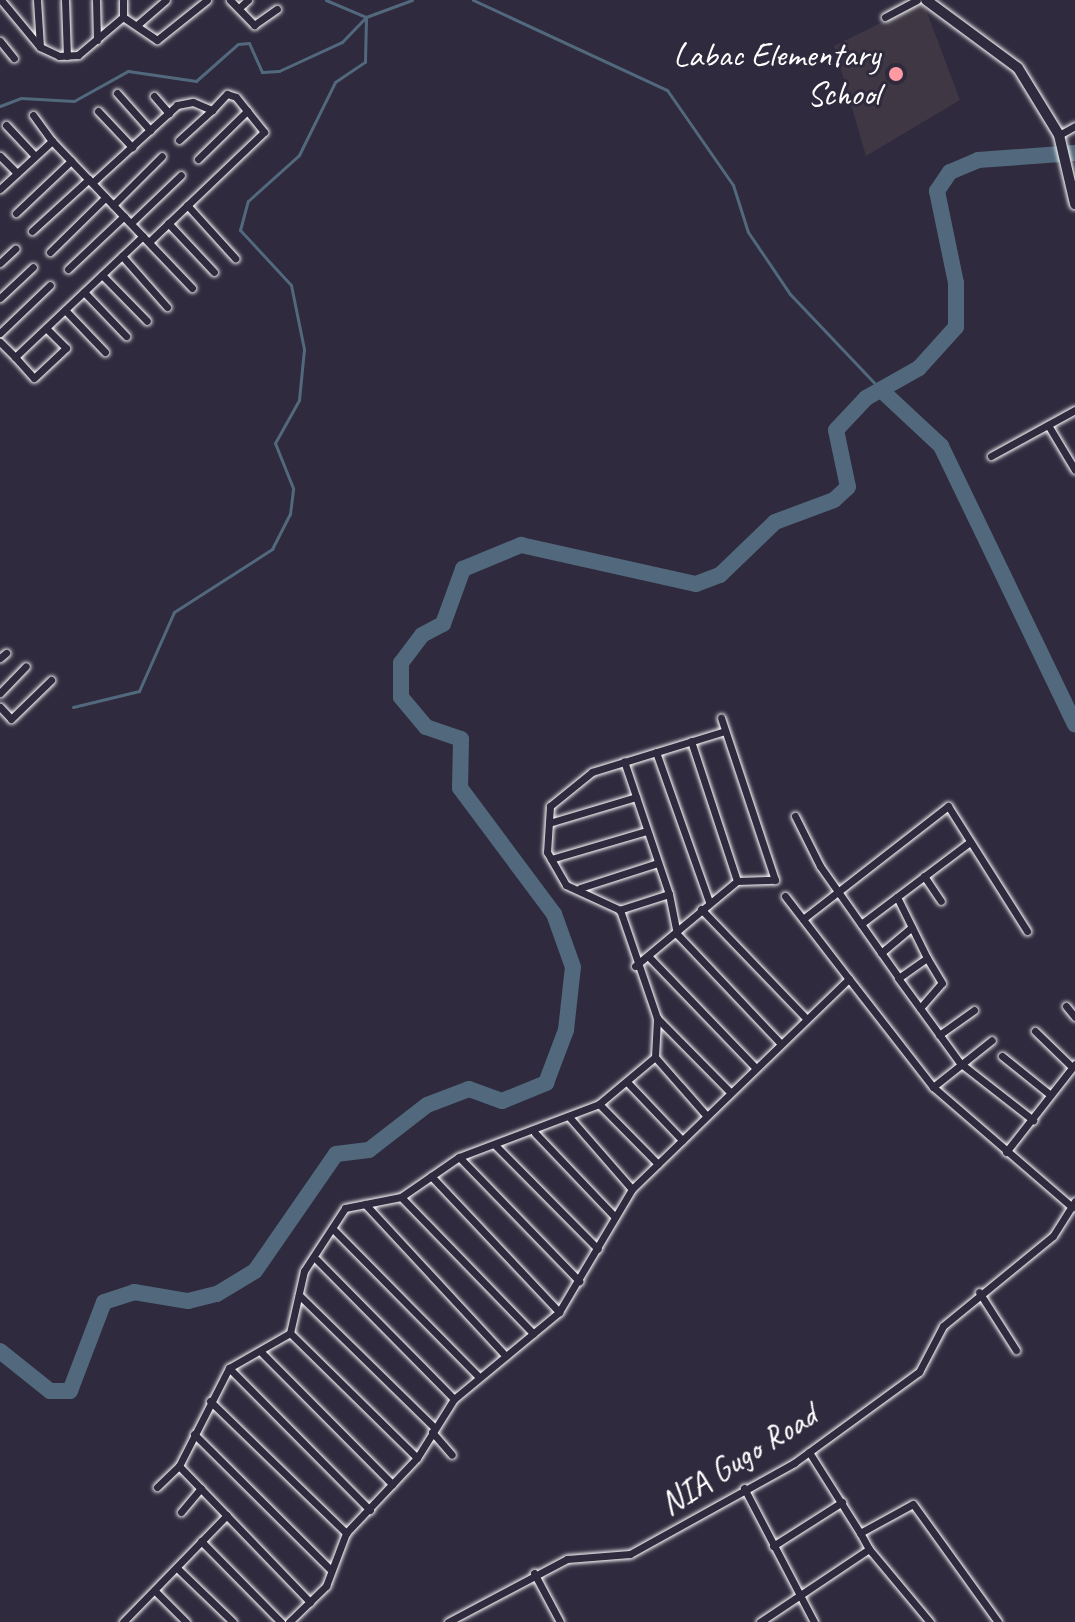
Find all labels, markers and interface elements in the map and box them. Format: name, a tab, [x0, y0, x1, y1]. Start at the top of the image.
place label: Labac Elementary School	[671, 34, 880, 114]
marker: Labac Elementary School	[887, 65, 905, 83]
street label: NIA Gugo Road	[652, 1395, 824, 1523]

